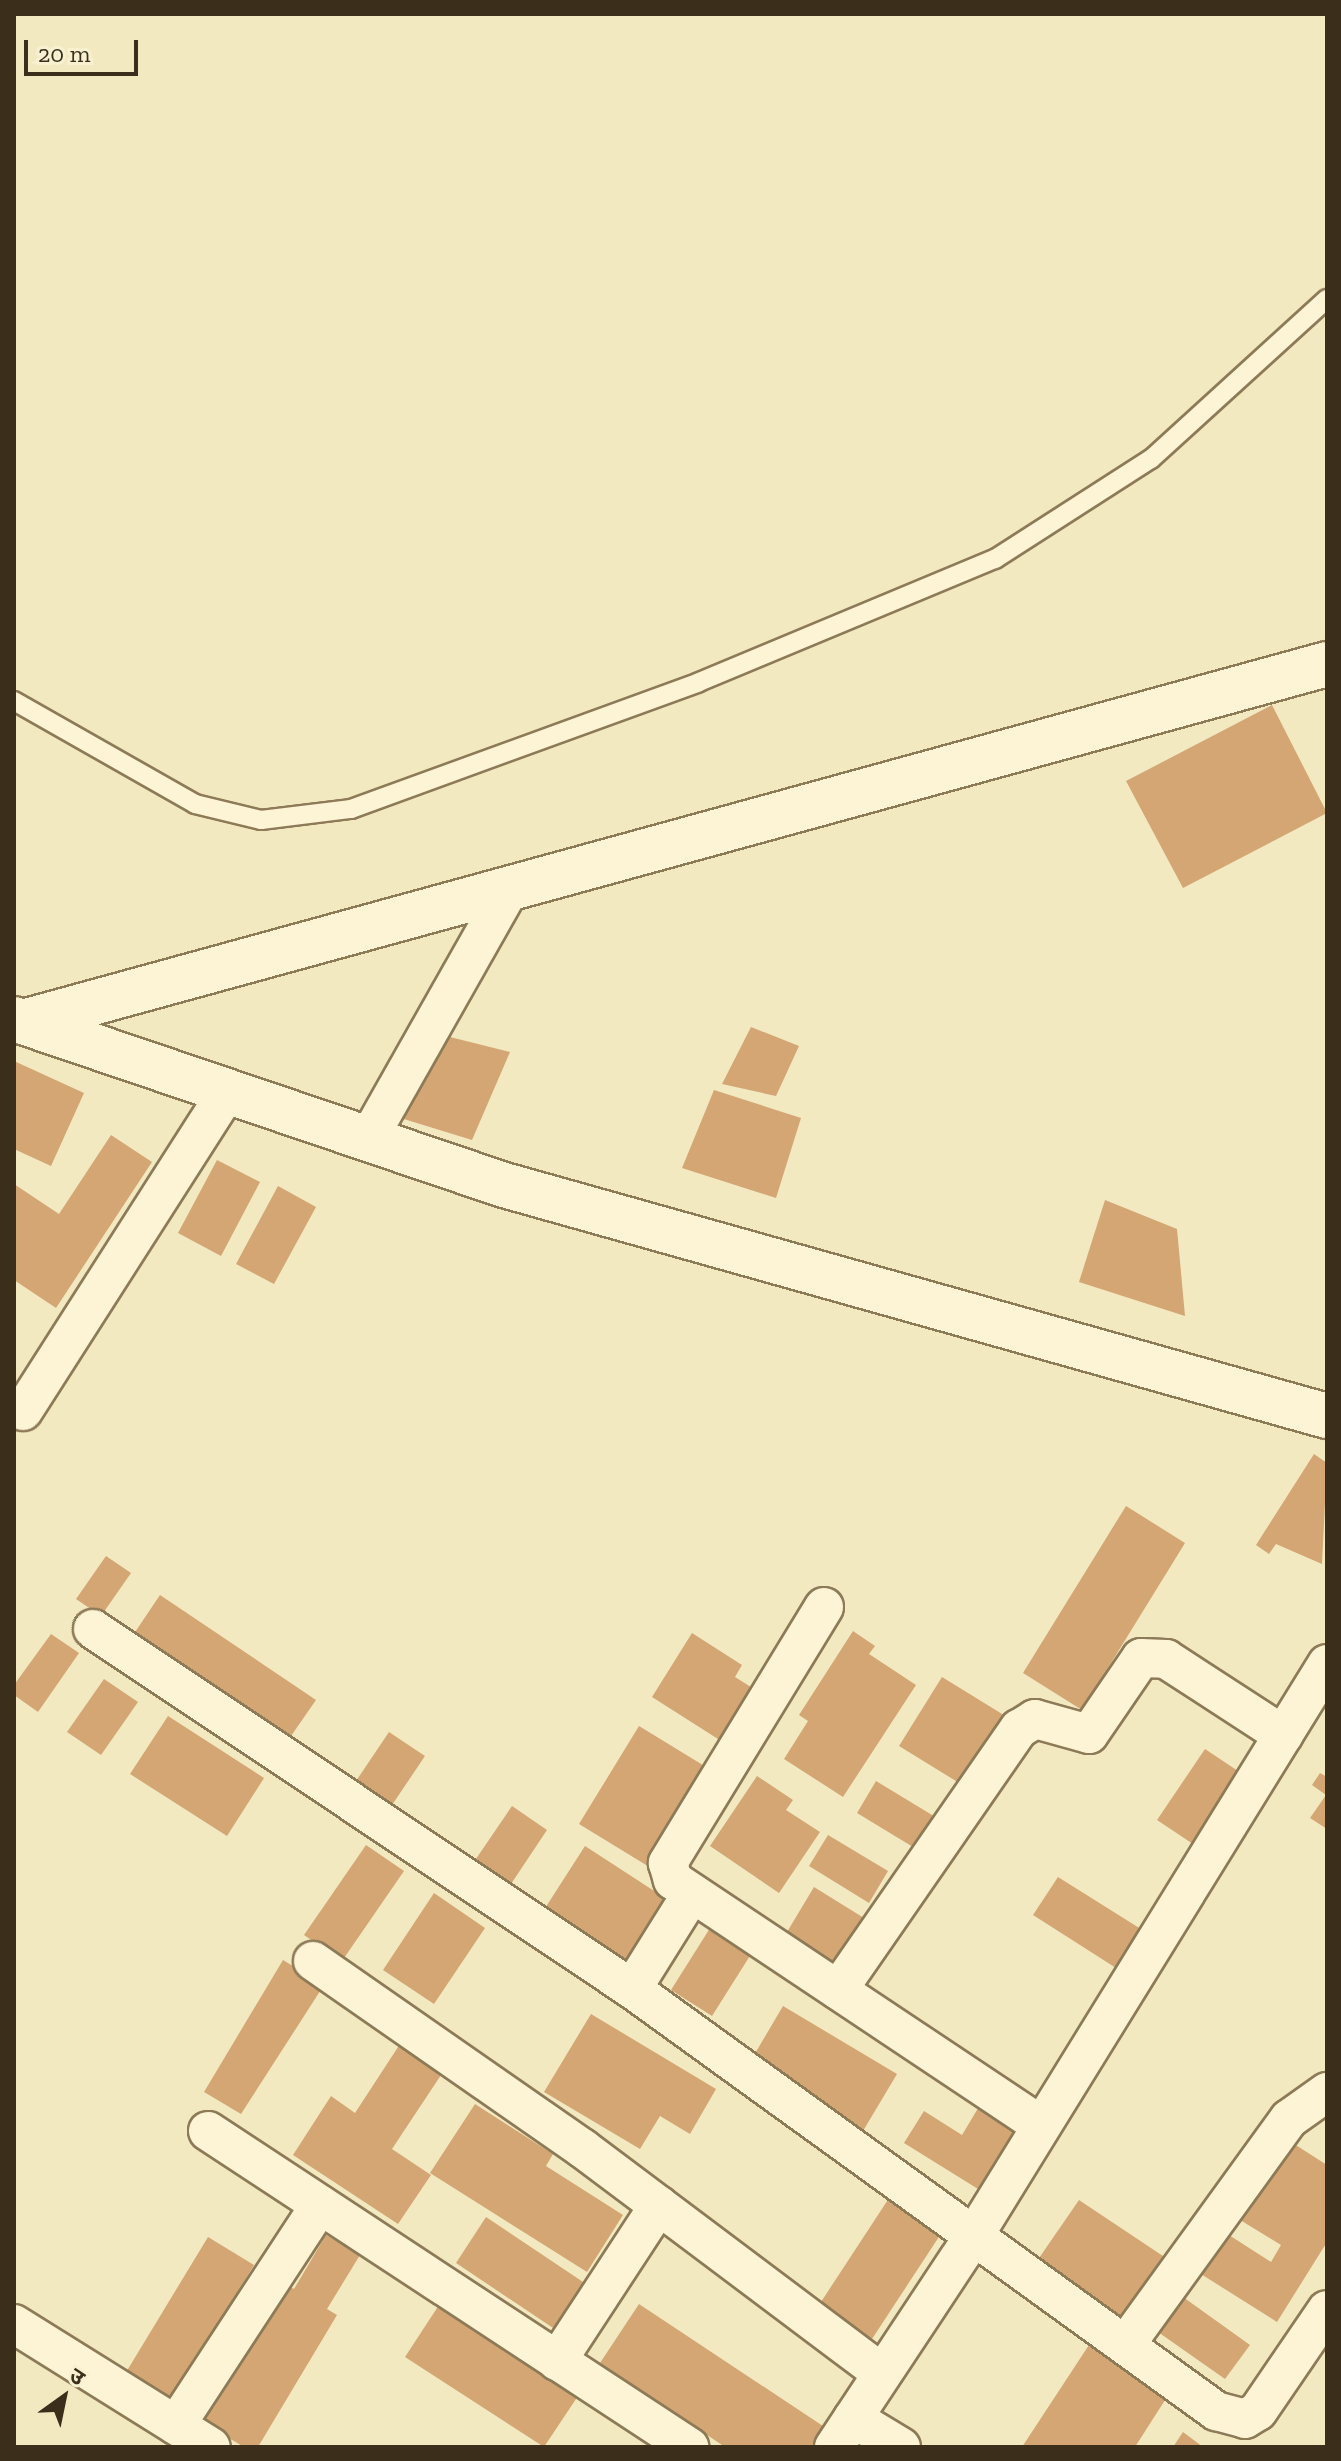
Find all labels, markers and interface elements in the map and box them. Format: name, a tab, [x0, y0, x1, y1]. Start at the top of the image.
scale bar	[28, 24, 142, 74]
text: 20 m	[38, 39, 90, 68]
north arrow	[24, 2357, 104, 2437]
text: उ	[65, 2362, 90, 2391]

